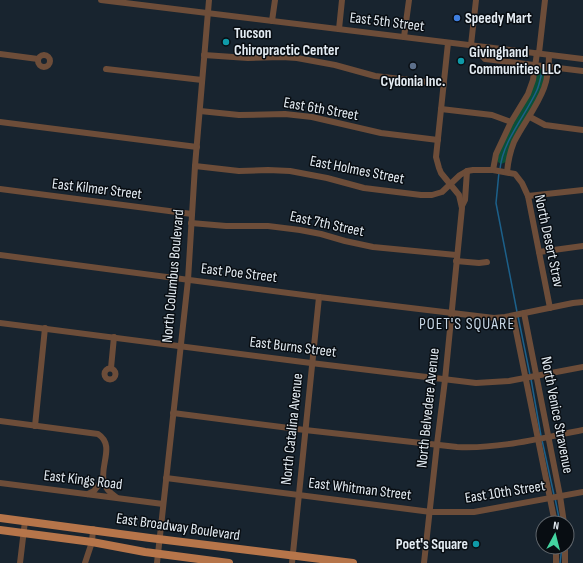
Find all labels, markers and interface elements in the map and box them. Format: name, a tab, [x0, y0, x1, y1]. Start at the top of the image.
street label: East 5th Street	[349, 8, 426, 36]
place label: Speedy Mart	[465, 9, 532, 28]
marker: Speedy Mart	[452, 13, 462, 23]
place label: Tucson Chiropractic Center	[234, 24, 339, 60]
marker: Tucson Chiropractic Center	[221, 37, 231, 47]
place label: Givinghand Communities LLC	[469, 43, 561, 79]
marker: Givinghand Communities LLC	[456, 56, 466, 66]
marker: Cydonia Inc.	[408, 61, 418, 71]
place label: Cydonia Inc.	[380, 72, 446, 91]
street label: East 6th Street	[282, 93, 360, 125]
street label: East Holmes Street	[308, 152, 406, 189]
street label: East Kilmer Street	[51, 174, 143, 204]
street label: North Desert Strav	[530, 193, 568, 289]
street label: East 7th Street	[288, 207, 366, 241]
street label: North Columbus Boulevard	[158, 209, 188, 343]
street label: East Poe Street	[200, 259, 279, 287]
district label: POET'S SQUARE	[419, 315, 515, 334]
street label: East Burns Street	[249, 332, 338, 362]
street label: North Belvedere Avenue	[412, 347, 444, 469]
street label: North Venice Stravenue	[536, 355, 578, 475]
street label: North Catalina Avenue	[277, 372, 307, 486]
street label: East Kings Road	[43, 466, 123, 494]
street label: East Whitman Street	[307, 473, 413, 505]
street label: East 10th Street	[463, 476, 547, 508]
street label: East Broadway Boulevard	[115, 509, 241, 545]
north arrow	[535, 515, 575, 555]
text: N	[552, 519, 560, 532]
place label: Poet's Square	[396, 535, 468, 554]
marker: Poet's Square	[471, 539, 481, 549]

